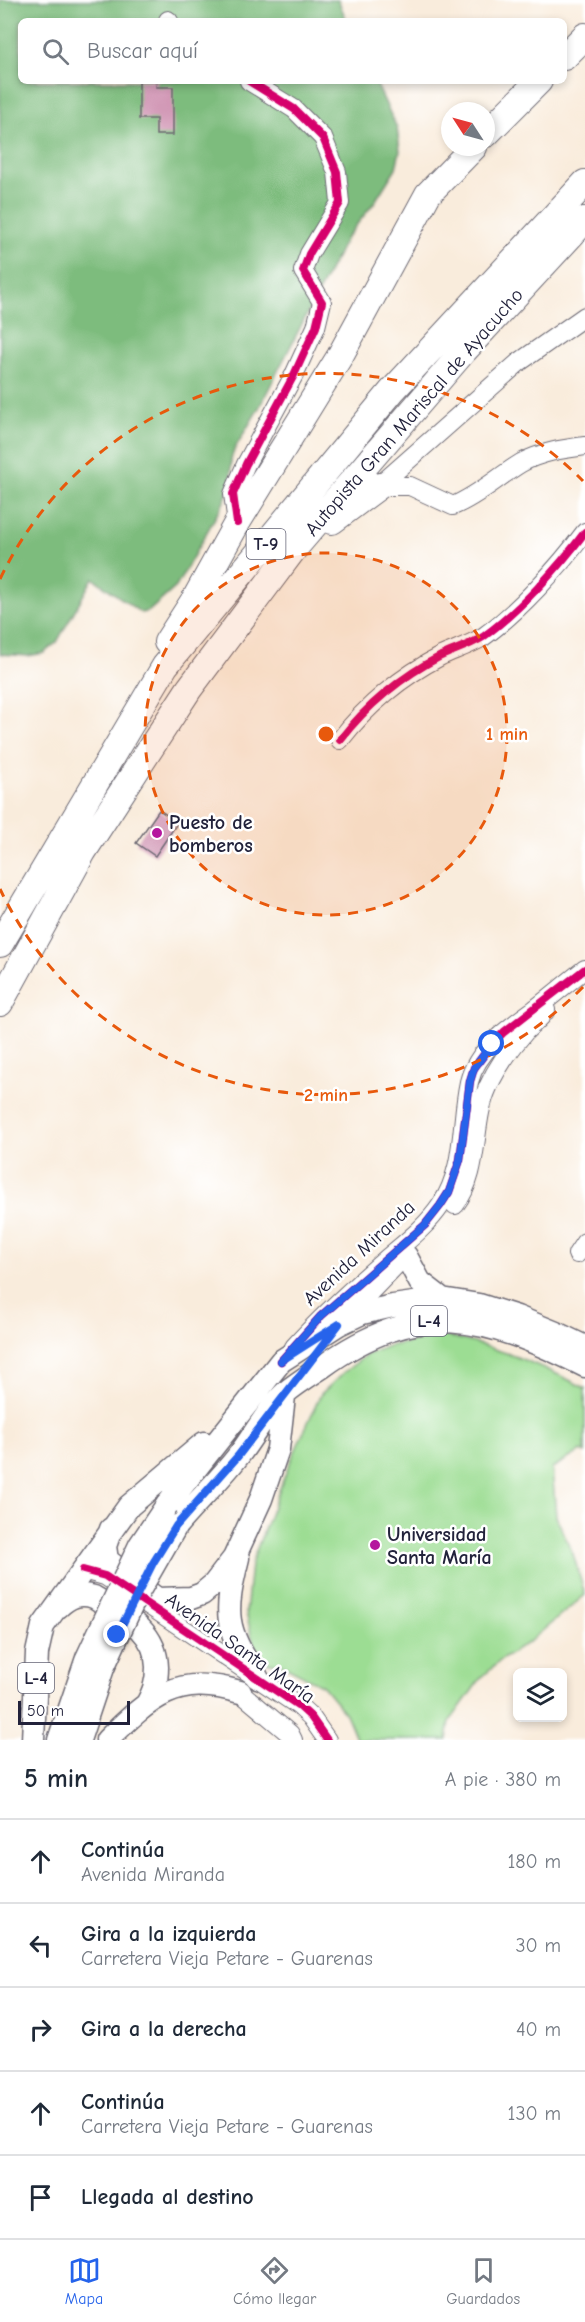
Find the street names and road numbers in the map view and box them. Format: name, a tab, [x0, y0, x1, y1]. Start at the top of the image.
street label: Autopista Gran Mariscal de Ayacucho	[300, 283, 528, 541]
road number: T-9	[246, 529, 286, 559]
street label: Avenida Miranda	[299, 1195, 419, 1311]
road number: L-4	[411, 1306, 447, 1336]
street label: Avenida Santa María	[161, 1588, 319, 1708]
road number: L-4	[18, 1663, 54, 1693]

